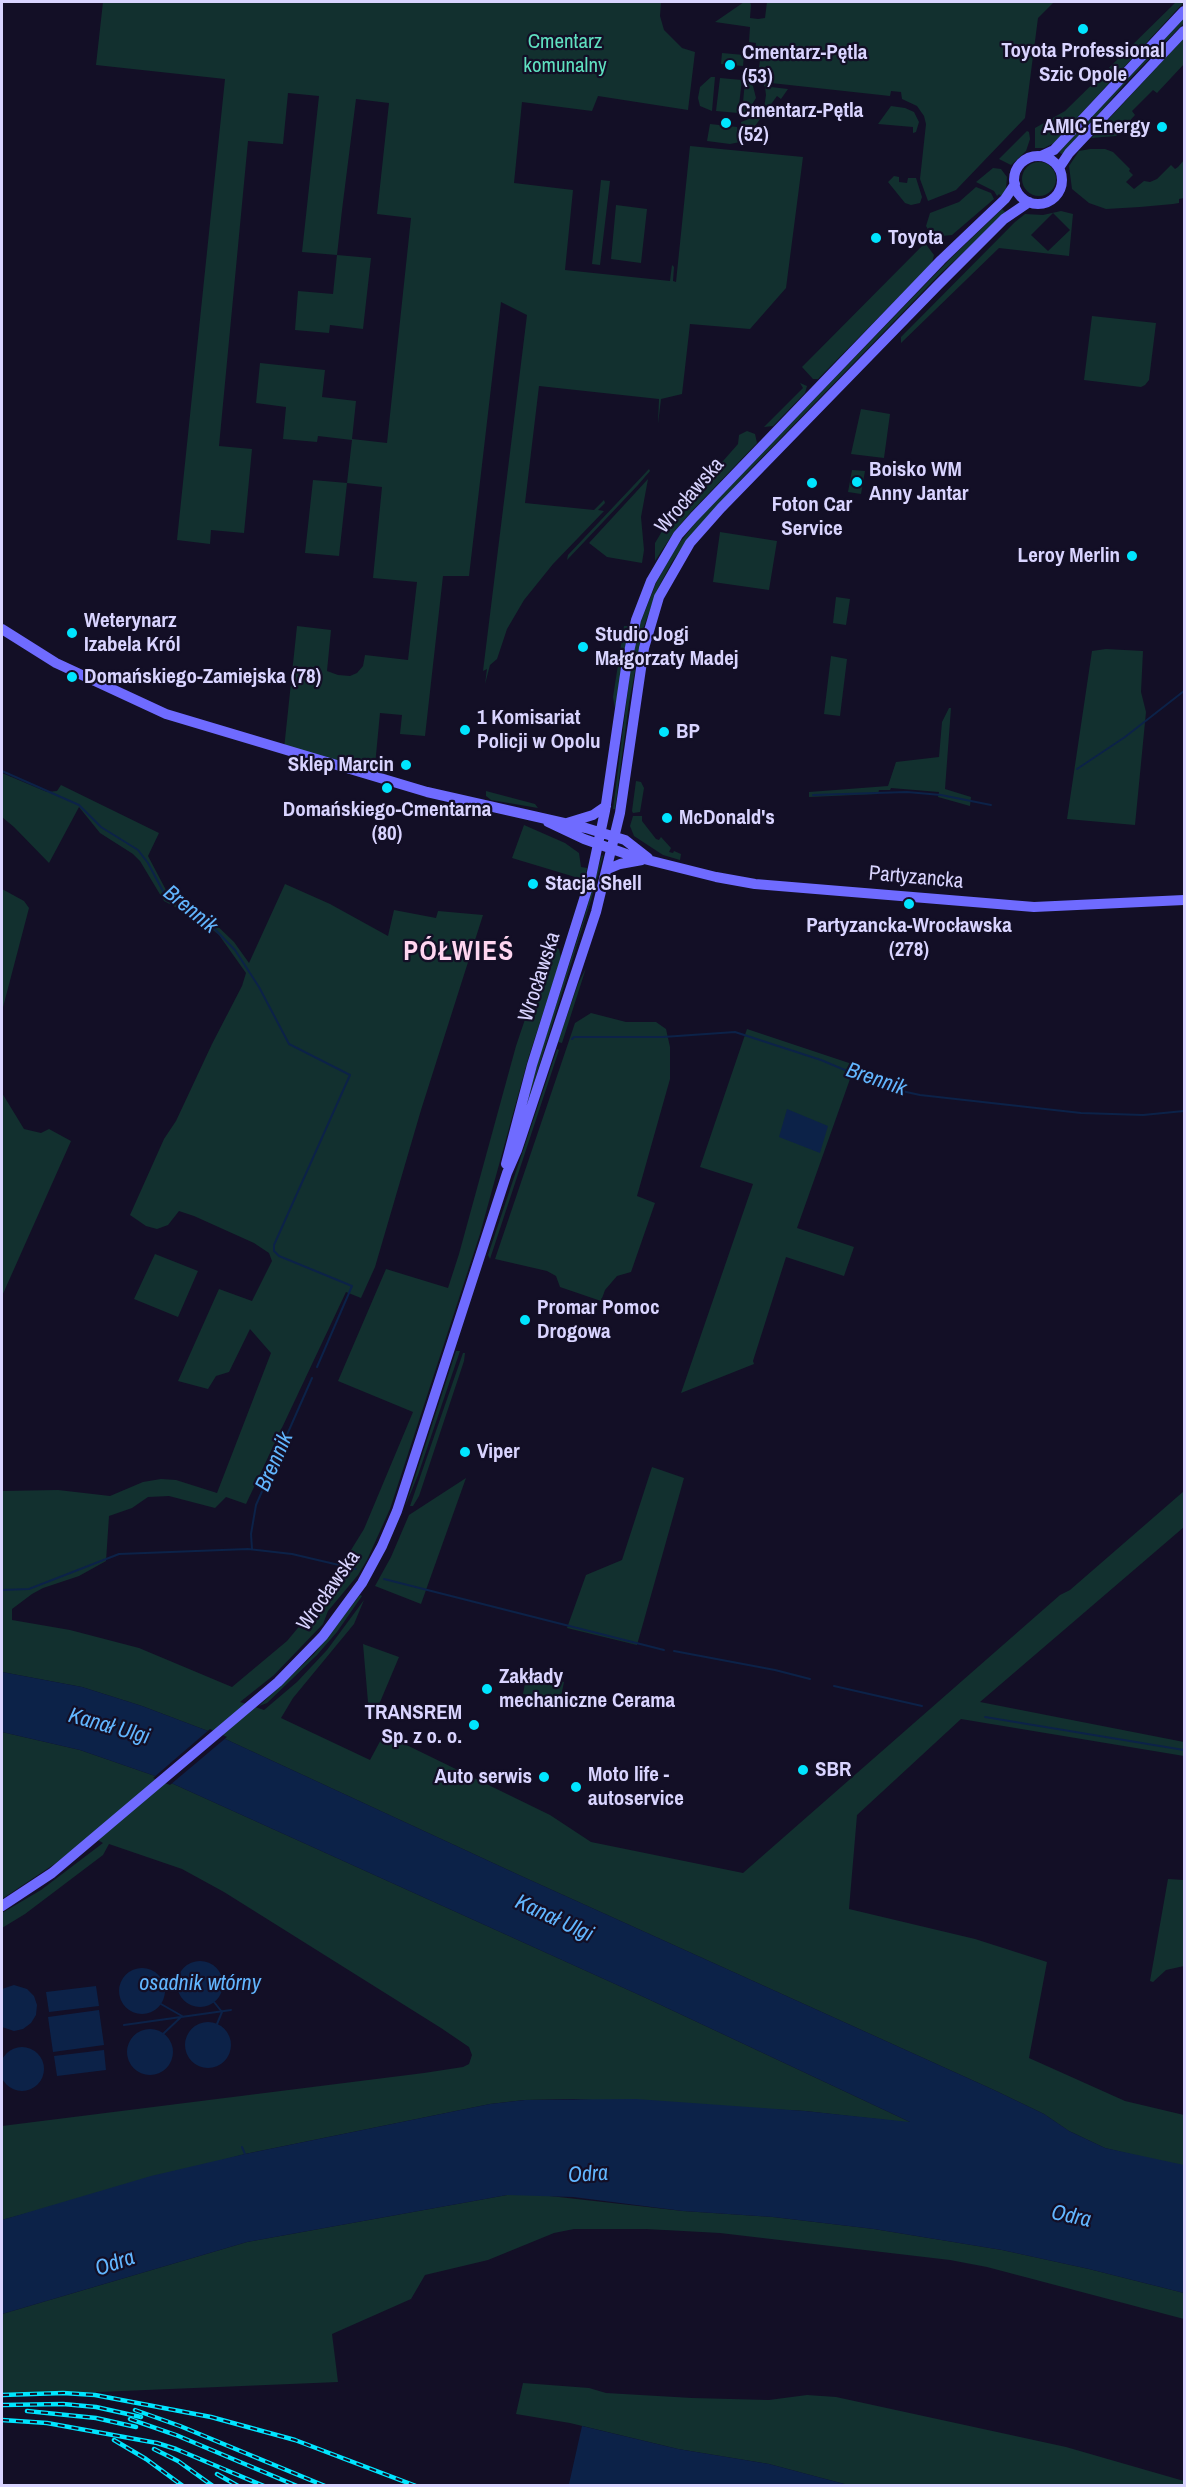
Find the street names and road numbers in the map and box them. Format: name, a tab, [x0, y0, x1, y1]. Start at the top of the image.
street label: Wrocławska	[650, 453, 730, 539]
street label: Partyzancka	[868, 861, 964, 895]
street label: Wrocławska	[514, 929, 566, 1025]
street label: Wrocławska	[292, 1546, 366, 1636]

